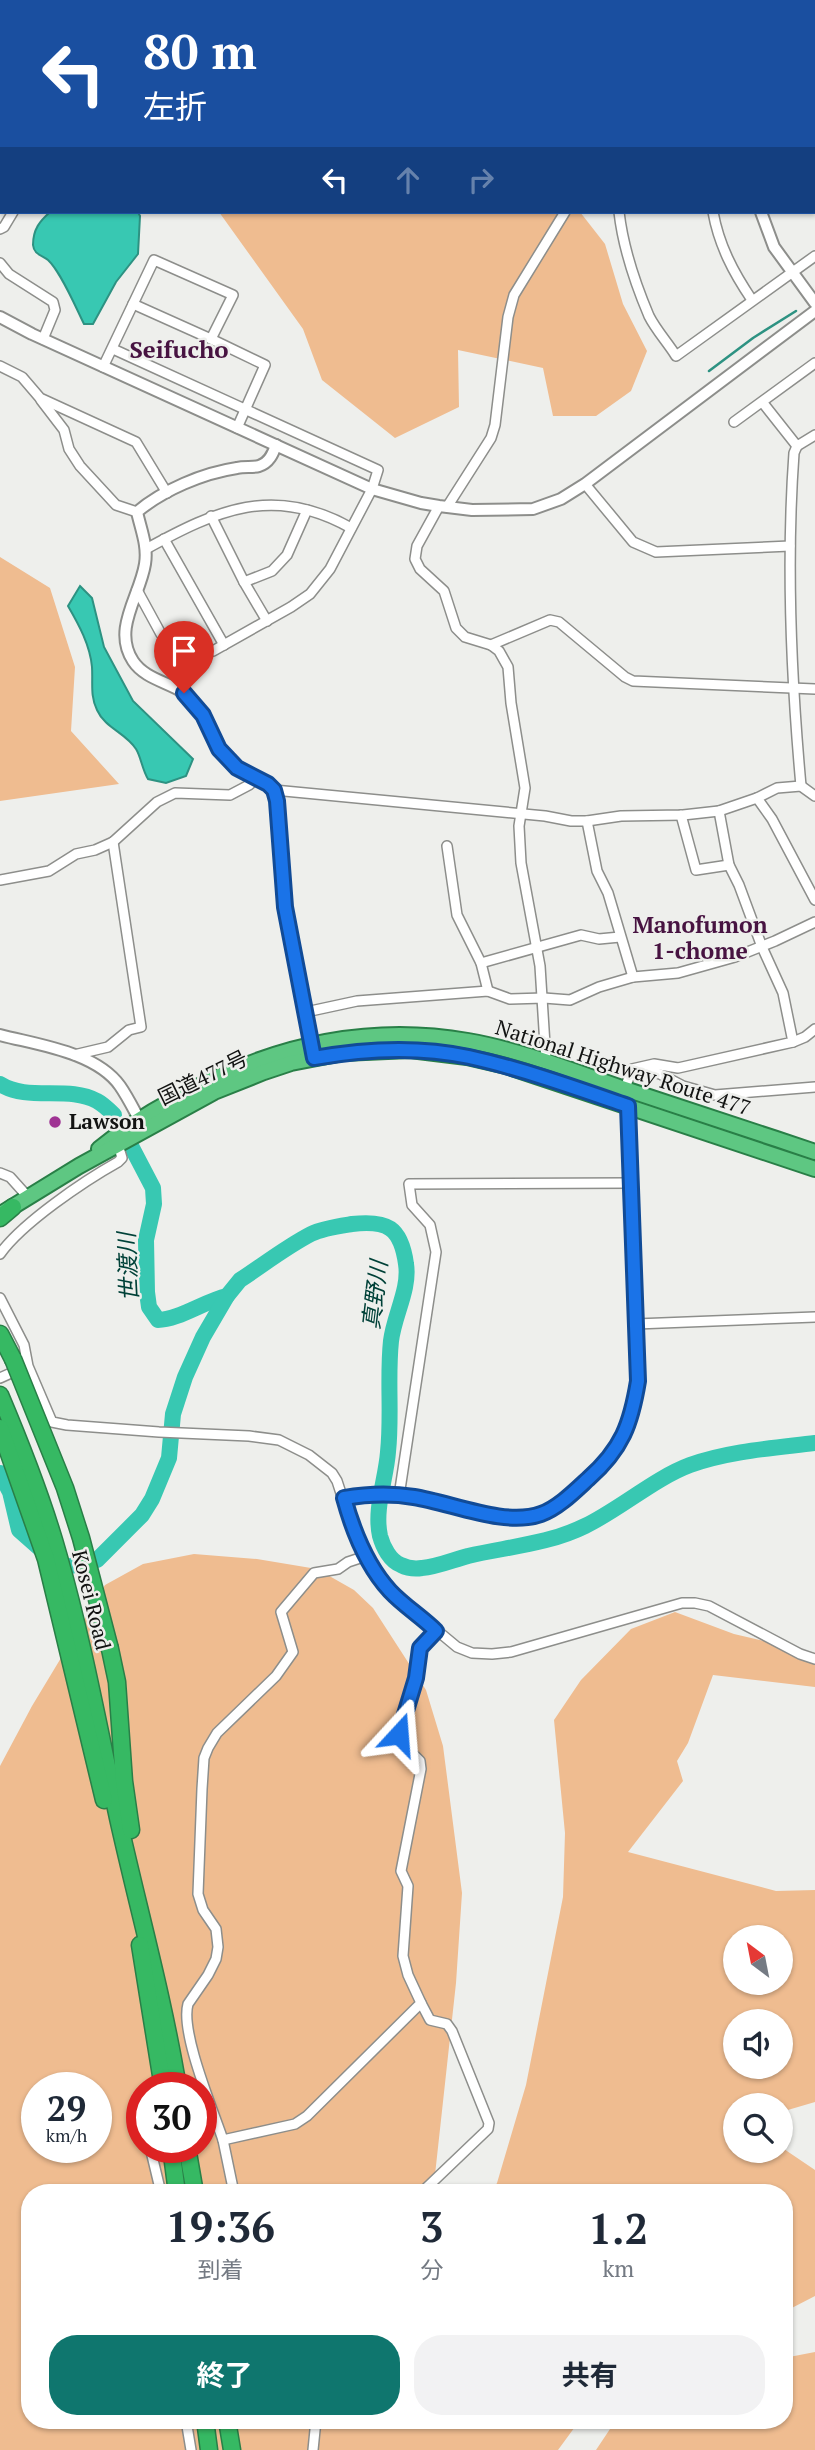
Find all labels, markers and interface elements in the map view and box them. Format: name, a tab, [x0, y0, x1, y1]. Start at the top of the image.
text: 80 m	[143, 18, 257, 83]
icon: left	[28, 28, 119, 119]
text: 左折	[143, 85, 207, 127]
icon: left	[316, 161, 354, 199]
icon: ahead	[389, 161, 427, 199]
icon: right	[462, 161, 500, 199]
district label: Seifucho	[129, 333, 229, 365]
pin	[154, 621, 214, 693]
icon: arrive	[165, 632, 203, 670]
district label: Manofumon 1-chome	[632, 909, 768, 966]
street label: National Highway Route 477	[492, 1013, 754, 1122]
street label: 国道477号	[153, 1043, 252, 1111]
place label: Lawson	[69, 1107, 145, 1135]
marker: Lawson	[47, 1114, 63, 1130]
water label: 世渡川	[110, 1229, 145, 1302]
water label: 真野川	[355, 1256, 394, 1331]
street label: Kosei Road	[66, 1547, 118, 1653]
position arrow	[362, 1697, 436, 1771]
north arrow	[723, 1925, 793, 1995]
map controls	[723, 1925, 793, 2163]
button: sound	[723, 2009, 793, 2079]
speed limit sign: 30	[126, 2072, 217, 2163]
text: 29	[47, 2085, 86, 2131]
button: search	[723, 2093, 793, 2163]
text: km/h	[46, 2123, 87, 2147]
text: 19:36	[166, 2198, 275, 2254]
text: 3	[420, 2198, 444, 2254]
text: 1.2	[588, 2200, 648, 2256]
text: km	[602, 2253, 634, 2284]
text: 到着	[197, 2254, 243, 2285]
text: 分	[420, 2254, 443, 2285]
button: 終了	[49, 2335, 400, 2415]
button: 共有	[414, 2335, 765, 2415]

